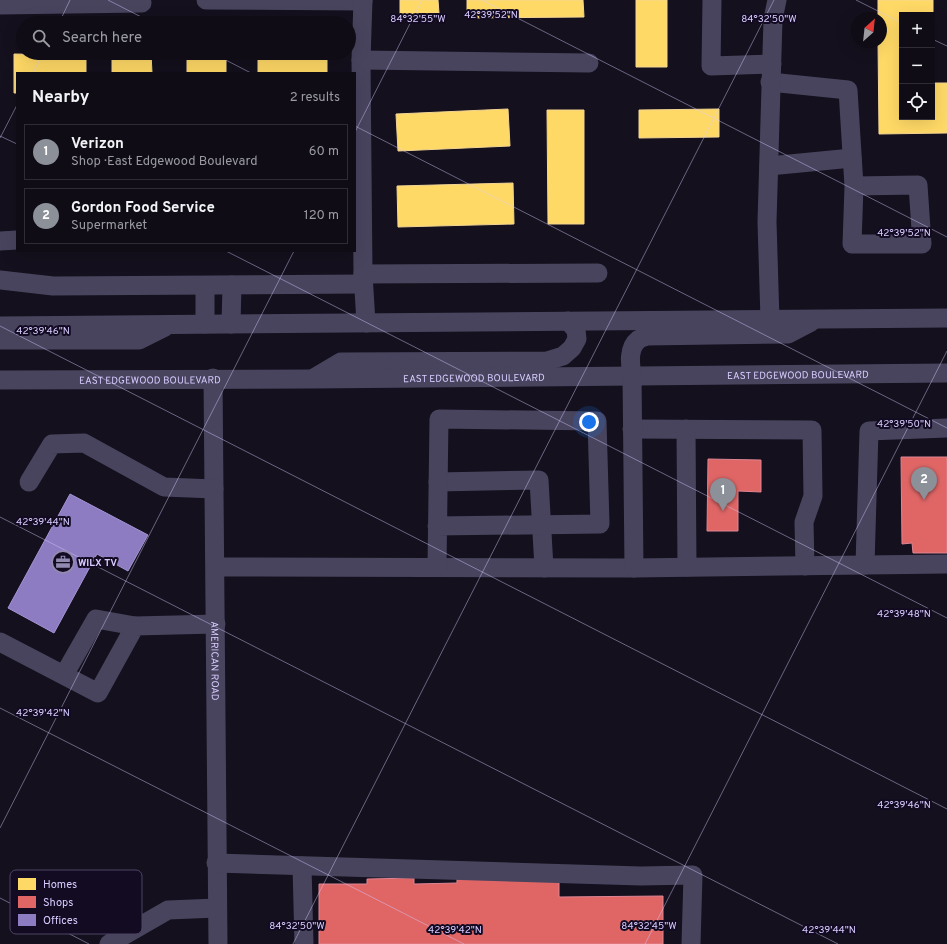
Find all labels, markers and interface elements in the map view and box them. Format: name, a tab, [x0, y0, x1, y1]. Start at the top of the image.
text: 42°39'52"N	[464, 9, 518, 22]
north arrow	[851, 12, 887, 48]
map controls	[899, 12, 935, 120]
button: +	[899, 12, 935, 48]
text: 84°32'55"W	[390, 13, 446, 26]
text: 84°32'50"W	[741, 13, 797, 26]
search box	[16, 16, 356, 60]
icon: search	[30, 27, 52, 49]
text: Search here	[62, 29, 142, 48]
button: −	[899, 48, 935, 84]
button: locate	[899, 84, 935, 120]
text: Nearby	[32, 87, 89, 109]
text: 2 results	[290, 90, 340, 106]
text: Verizon	[71, 135, 124, 154]
text: 1	[43, 144, 49, 160]
text: 60 m	[309, 144, 339, 160]
text: Shop · East Edgewood Boulevard	[71, 154, 257, 170]
text: Gordon Food Service	[71, 199, 215, 218]
text: 2	[42, 208, 50, 224]
text: 120 m	[304, 208, 339, 224]
text: Supermarket	[71, 218, 147, 234]
text: 42°39'52"N	[877, 227, 931, 240]
text: 42°39'46"N	[16, 325, 70, 338]
street label: EAST EDGEWOOD BOULEVARD	[727, 369, 869, 383]
street label: EAST EDGEWOOD BOULEVARD	[403, 372, 545, 386]
street label: EAST EDGEWOOD BOULEVARD	[79, 374, 221, 388]
your location	[579, 412, 599, 432]
text: 42°39'50"N	[877, 418, 931, 431]
pin: 2	[911, 467, 937, 500]
pin: 1	[710, 478, 736, 511]
text: 42°39'44"N	[16, 516, 70, 529]
office icon: WILX TV	[50, 549, 76, 575]
place label: WILX TV	[78, 557, 117, 570]
text: 42°39'48"N	[877, 608, 931, 621]
street label: AMERICAN ROAD	[207, 621, 221, 701]
text: 42°39'42"N	[16, 707, 70, 720]
text: 42°39'46"N	[877, 799, 931, 812]
legend	[10, 870, 142, 934]
text: Homes	[43, 878, 77, 892]
text: Shops	[43, 896, 73, 910]
text: Offices	[43, 914, 78, 928]
text: 84°32'50"W	[269, 920, 325, 933]
text: 84°32'45"W	[621, 920, 677, 933]
text: 42°39'42"N	[428, 924, 482, 937]
text: 42°39'44"N	[802, 924, 856, 937]

